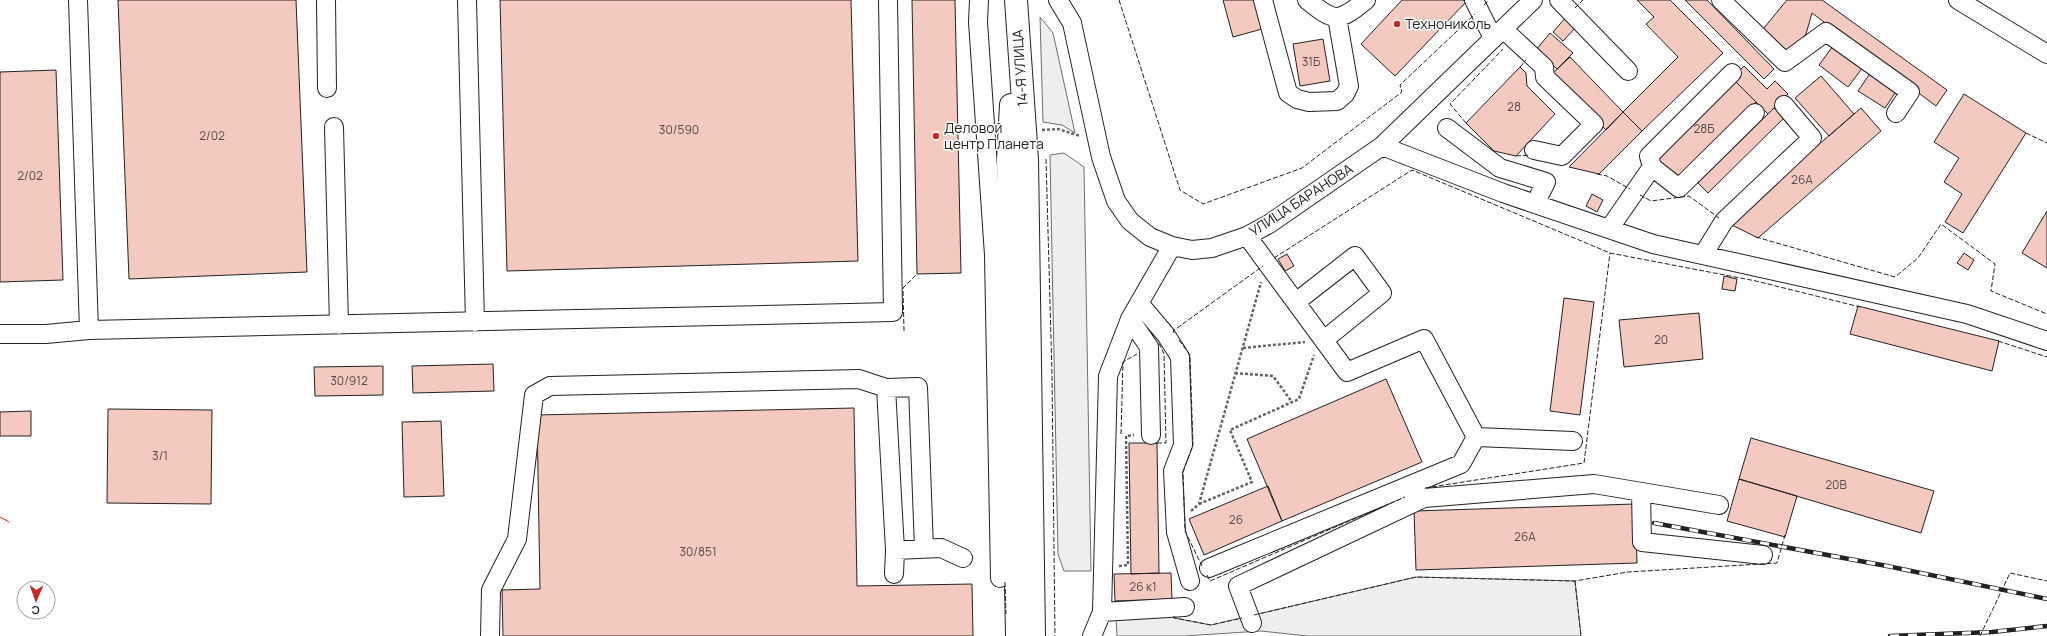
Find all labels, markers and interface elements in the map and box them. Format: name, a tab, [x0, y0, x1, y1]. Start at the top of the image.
place label: Технониколь	[1405, 14, 1491, 33]
marker: Технониколь	[1392, 19, 1402, 29]
street label: 14-Я УЛИЦА	[1007, 29, 1032, 107]
house number: 31Б	[1302, 53, 1320, 70]
house number: 28	[1507, 98, 1521, 115]
place label: Деловой центр Планета	[944, 118, 1044, 153]
house number: 28Б	[1693, 120, 1715, 137]
house number: 30/590	[659, 121, 699, 138]
house number: 2/02	[199, 127, 225, 144]
marker: Деловой центр Планета	[931, 131, 941, 141]
street label: УЛИЦА БАРАНОВА	[1245, 159, 1356, 240]
house number: 2/02	[17, 167, 43, 184]
house number: 26А	[1791, 171, 1813, 188]
house number: 20	[1654, 331, 1668, 348]
house number: 30/912	[330, 372, 368, 389]
house number: 3/1	[152, 447, 168, 464]
house number: 20В	[1825, 476, 1847, 493]
house number: 26	[1229, 511, 1243, 528]
house number: 26А	[1514, 528, 1536, 545]
house number: 30/851	[679, 543, 717, 560]
house number: 26 к1	[1129, 578, 1157, 595]
north arrow	[16, 580, 56, 620]
text: С	[31, 603, 40, 618]

